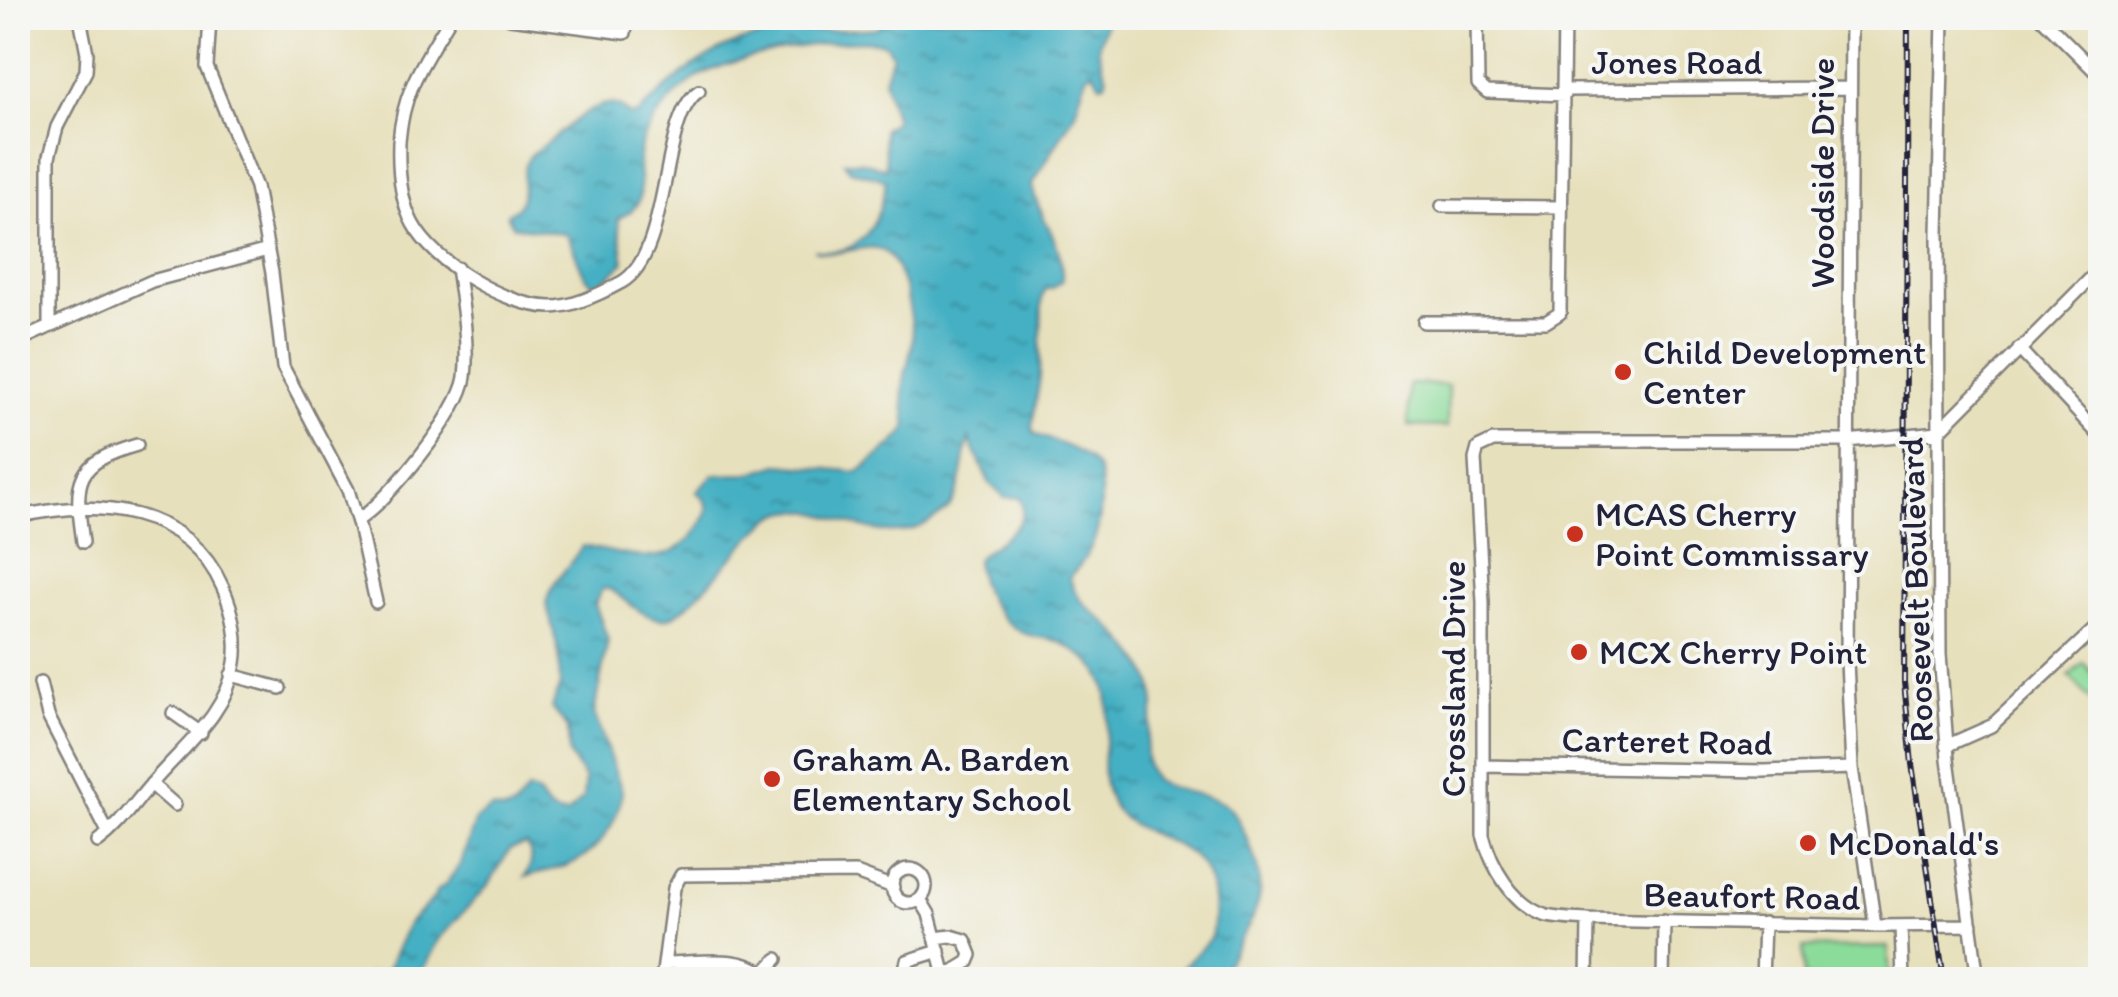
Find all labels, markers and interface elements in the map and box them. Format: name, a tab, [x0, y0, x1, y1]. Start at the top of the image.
street label: Jones Road	[1592, 41, 1762, 83]
street label: Woodside Drive	[1801, 58, 1843, 288]
place label: Child Development Center	[1643, 331, 1926, 413]
marker: Child Development Center	[1612, 361, 1634, 383]
street label: Roosevelt Boulevard	[1890, 436, 1942, 743]
place label: MCAS Cherry Point Commissary	[1595, 493, 1869, 575]
marker: MCAS Cherry Point Commissary	[1564, 523, 1586, 545]
street label: Crossland Drive	[1432, 561, 1474, 797]
place label: MCX Cherry Point	[1599, 631, 1867, 673]
marker: MCX Cherry Point	[1568, 641, 1590, 663]
street label: Carteret Road	[1561, 718, 1773, 764]
place label: Graham A. Barden Elementary School	[792, 738, 1071, 820]
marker: Graham A. Barden Elementary School	[761, 768, 783, 790]
place label: McDonald's	[1828, 822, 1999, 864]
marker: McDonald's	[1797, 832, 1819, 854]
street label: Beaufort Road	[1643, 873, 1861, 919]

